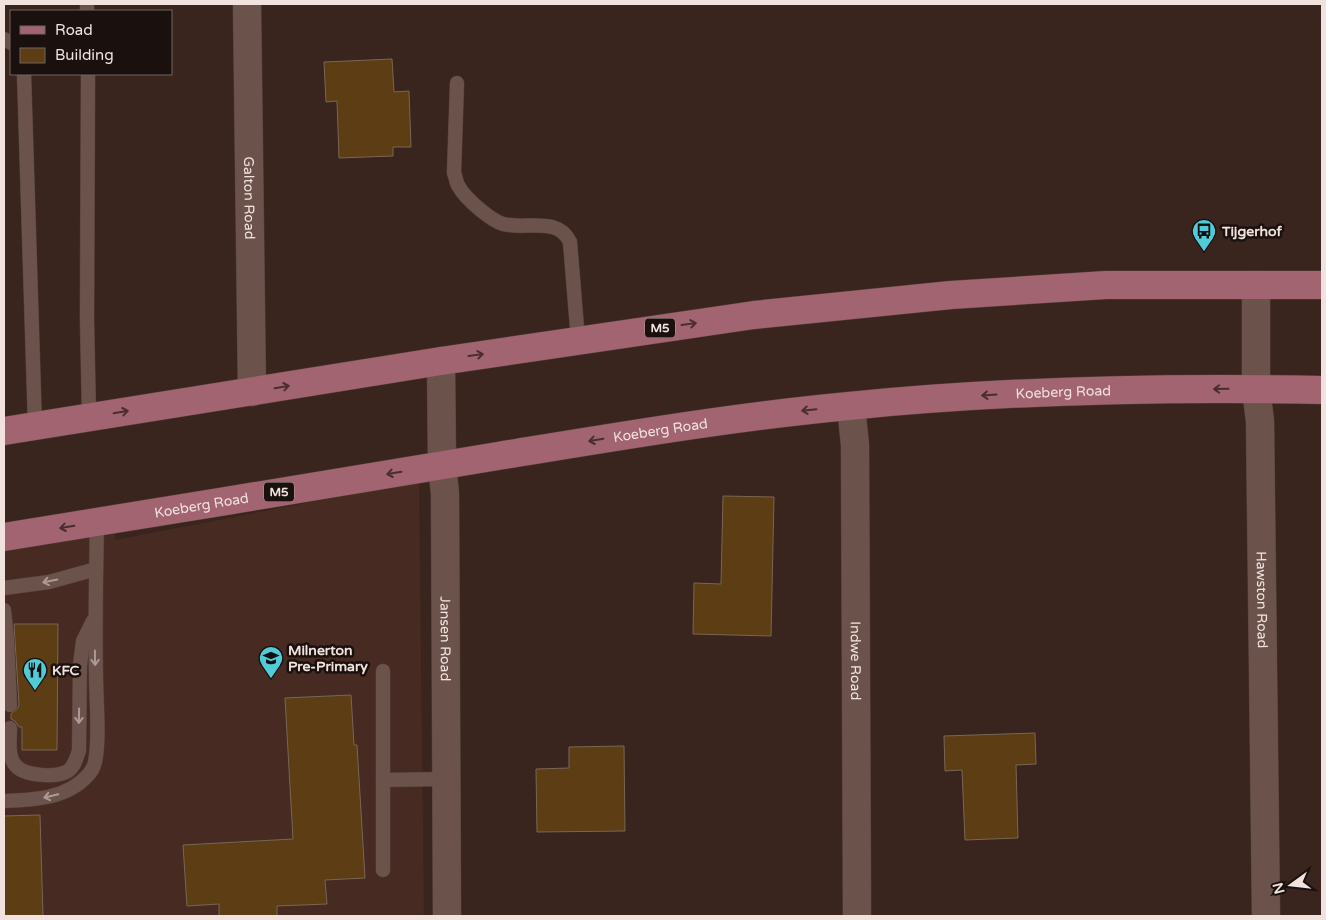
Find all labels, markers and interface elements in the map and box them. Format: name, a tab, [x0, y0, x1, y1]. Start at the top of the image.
legend	[10, 10, 172, 75]
text: Road	[55, 21, 93, 39]
text: Building	[55, 46, 114, 64]
street label: Galton Road	[240, 156, 259, 240]
bus stop icon: Tijgerhof	[1191, 218, 1217, 252]
place label: Tijgerhof	[1221, 223, 1283, 240]
road number: M5	[645, 318, 675, 338]
one-way arrow	[681, 319, 697, 329]
one-way arrow	[468, 350, 484, 360]
one-way arrow	[273, 382, 289, 392]
street label: Koeberg Road	[1015, 382, 1111, 402]
one-way arrow	[1213, 384, 1230, 394]
one-way arrow	[981, 391, 997, 400]
one-way arrow	[802, 405, 818, 415]
one-way arrow	[113, 407, 129, 417]
street label: Koeberg Road	[612, 415, 709, 446]
one-way arrow	[589, 435, 605, 445]
one-way arrow	[387, 468, 403, 478]
road number: M5	[264, 482, 294, 502]
street label: Koeberg Road	[153, 489, 250, 521]
one-way arrow	[59, 522, 75, 532]
street label: Hawston Road	[1253, 551, 1271, 648]
one-way arrow	[43, 577, 59, 587]
street label: Jansen Road	[437, 596, 454, 681]
street label: Indwe Road	[847, 621, 865, 700]
place label: Milnerton Pre-Primary	[288, 642, 368, 675]
school or university icon: Milnerton Pre-Primary	[258, 645, 284, 679]
one-way arrow	[90, 650, 100, 666]
restaurant icon: KFC	[22, 657, 48, 691]
place label: KFC	[52, 662, 80, 679]
one-way arrow	[74, 708, 84, 724]
one-way arrow	[44, 792, 60, 801]
north arrow	[1266, 860, 1316, 910]
text: N	[1269, 881, 1289, 896]

